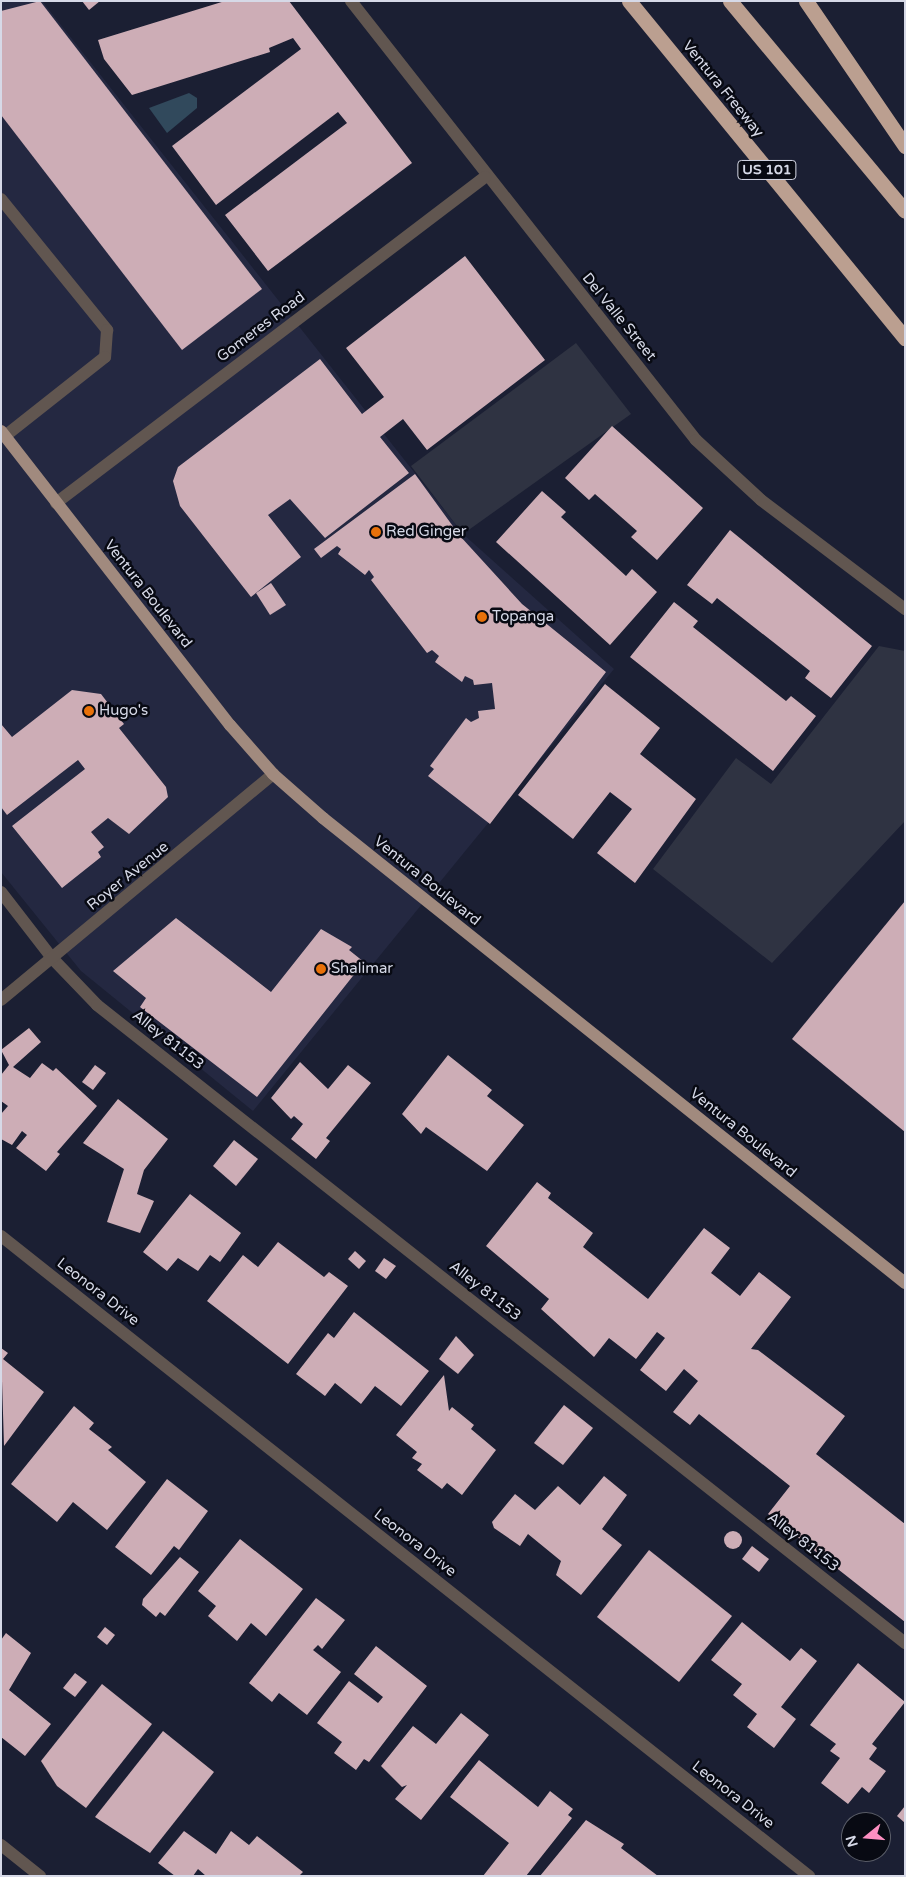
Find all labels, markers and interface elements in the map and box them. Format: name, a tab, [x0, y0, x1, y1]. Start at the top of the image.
street label: Ventura Freeway	[678, 37, 768, 141]
road number: US 101	[737, 158, 797, 182]
street label: Del Valle Street	[578, 269, 660, 365]
street label: Gomeres Road	[213, 288, 309, 366]
place label: Red Ginger	[386, 523, 466, 541]
marker: Red Ginger	[370, 526, 382, 538]
street label: Ventura Boulevard	[100, 536, 196, 652]
place label: Topanga	[492, 608, 554, 626]
marker: Topanga	[476, 611, 488, 623]
place label: Hugo's	[99, 702, 148, 720]
marker: Hugo's	[83, 705, 95, 717]
street label: Ventura Boulevard	[370, 832, 484, 930]
street label: Royer Avenue	[84, 838, 172, 914]
place label: Shalimar	[331, 960, 393, 978]
marker: Shalimar	[315, 963, 327, 975]
street label: Alley 81153	[129, 1006, 207, 1074]
street label: Ventura Boulevard	[686, 1084, 800, 1182]
street label: Leonora Drive	[53, 1254, 143, 1330]
street label: Alley 81153	[446, 1257, 524, 1325]
street label: Leonora Drive	[370, 1505, 460, 1581]
street label: Alley 81153	[764, 1508, 842, 1576]
street label: Leonora Drive	[688, 1757, 778, 1833]
north arrow	[841, 1812, 891, 1862]
text: N	[842, 1833, 862, 1849]

